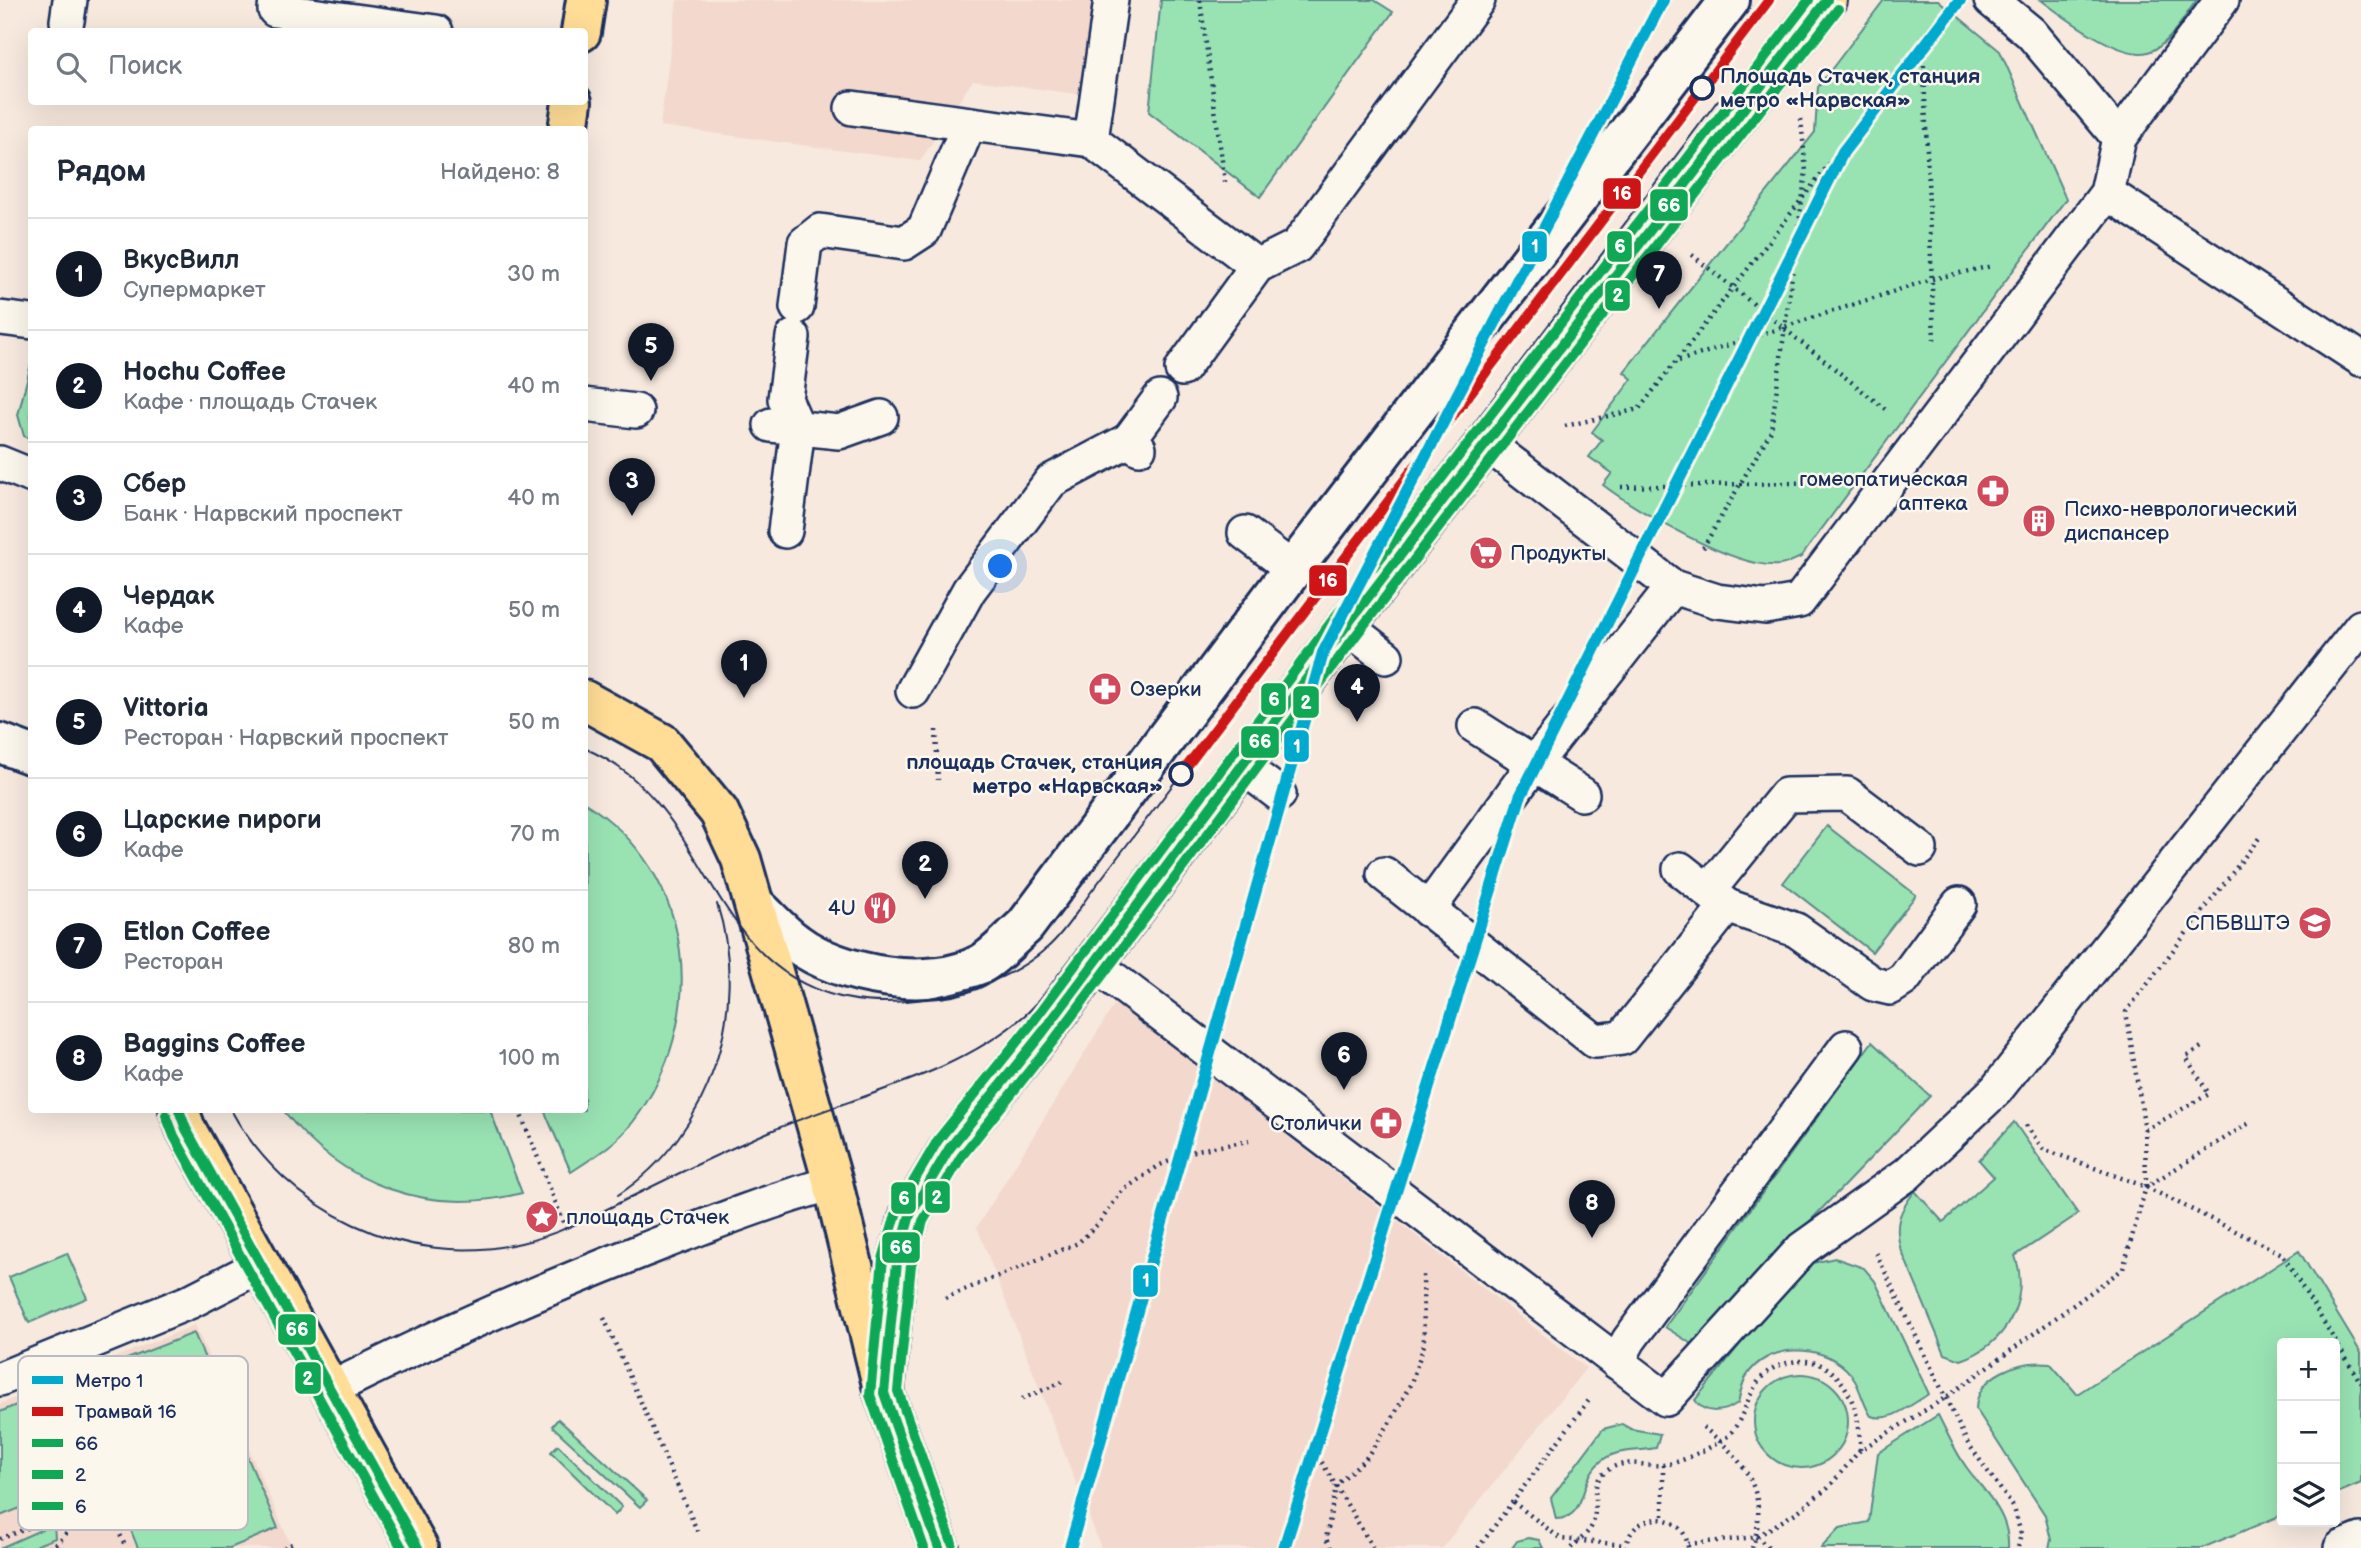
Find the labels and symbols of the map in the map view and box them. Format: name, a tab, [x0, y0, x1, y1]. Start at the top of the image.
place label: Площадь Стачек, станция метро «Нарвская»	[1720, 64, 1980, 113]
marker: Площадь Стачек, станция метро «Нарвская»	[1690, 76, 1714, 100]
line badge: 16	[1602, 177, 1642, 210]
text: 16	[1612, 183, 1632, 206]
line badge: 66	[1649, 188, 1689, 222]
text: 66	[1657, 195, 1681, 218]
line badge: 1	[1521, 230, 1548, 263]
line badge: 6	[1606, 230, 1633, 263]
text: 1	[1531, 236, 1539, 259]
text: 6	[1614, 236, 1626, 259]
pin: 7	[1636, 251, 1682, 309]
line badge: 2	[1604, 279, 1631, 312]
text: 2	[1612, 285, 1624, 308]
pin: 5	[628, 323, 674, 381]
pin: 3	[609, 458, 655, 516]
place label: гомеопатическая аптека	[1799, 467, 1969, 516]
pharmacy icon: гомеопатическая аптека	[1974, 472, 2012, 510]
place label: Психо-неврологический диспансер	[2064, 497, 2297, 546]
building icon: Психо-неврологический диспансер	[2020, 502, 2058, 540]
supermarket icon: Продукты	[1467, 534, 1505, 572]
place label: Продукты	[1510, 541, 1606, 566]
your location	[983, 549, 1017, 583]
line badge: 16	[1308, 564, 1348, 597]
text: 16	[1318, 570, 1338, 593]
pin: 1	[721, 640, 767, 698]
pin: 4	[1334, 664, 1380, 722]
pharmacy icon: Озерки	[1086, 670, 1124, 708]
place label: Озерки	[1130, 677, 1202, 702]
line badge: 6	[1260, 682, 1287, 716]
line badge: 2	[1292, 685, 1320, 719]
text: 6	[1268, 689, 1280, 712]
text: 2	[1300, 692, 1312, 715]
line badge: 66	[1240, 725, 1280, 759]
line badge: 1	[1283, 729, 1310, 763]
text: 66	[1248, 731, 1272, 754]
text: 1	[1293, 736, 1301, 759]
place label: площадь Стачек, станция метро «Нарвская»	[906, 750, 1163, 799]
marker: площадь Стачек, станция метро «Нарвская»	[1169, 762, 1193, 786]
pin: 2	[902, 841, 948, 899]
restaurant icon: 4U	[861, 889, 899, 927]
place label: 4U	[828, 896, 856, 921]
school or university icon: СПБВШТЭ	[2296, 904, 2334, 942]
place label: СПБВШТЭ	[2185, 911, 2290, 936]
pin: 6	[1321, 1032, 1367, 1090]
pharmacy icon: Столички	[1367, 1104, 1405, 1142]
place label: Столички	[1270, 1111, 1362, 1136]
line badge: 2	[924, 1180, 951, 1214]
pin: 8	[1569, 1180, 1615, 1238]
line badge: 6	[890, 1181, 917, 1215]
text: 2	[931, 1187, 943, 1210]
text: 6	[898, 1188, 910, 1211]
place icon: площадь Стачек	[523, 1198, 561, 1236]
place label: площадь Стачек	[566, 1205, 729, 1230]
line badge: 66	[881, 1231, 921, 1264]
text: 66	[889, 1237, 913, 1260]
line badge: 1	[1132, 1264, 1159, 1298]
text: 1	[1142, 1270, 1150, 1293]
line badge: 66	[277, 1313, 317, 1346]
text: 66	[285, 1319, 309, 1342]
legend	[18, 1356, 248, 1530]
line badge: 2	[294, 1361, 322, 1395]
text: 2	[302, 1368, 314, 1391]
text: Метро 1	[75, 1370, 143, 1393]
text: Трамвай 16	[75, 1401, 177, 1424]
text: 66	[75, 1433, 98, 1456]
text: 2	[75, 1464, 87, 1487]
text: 6	[75, 1496, 87, 1519]

